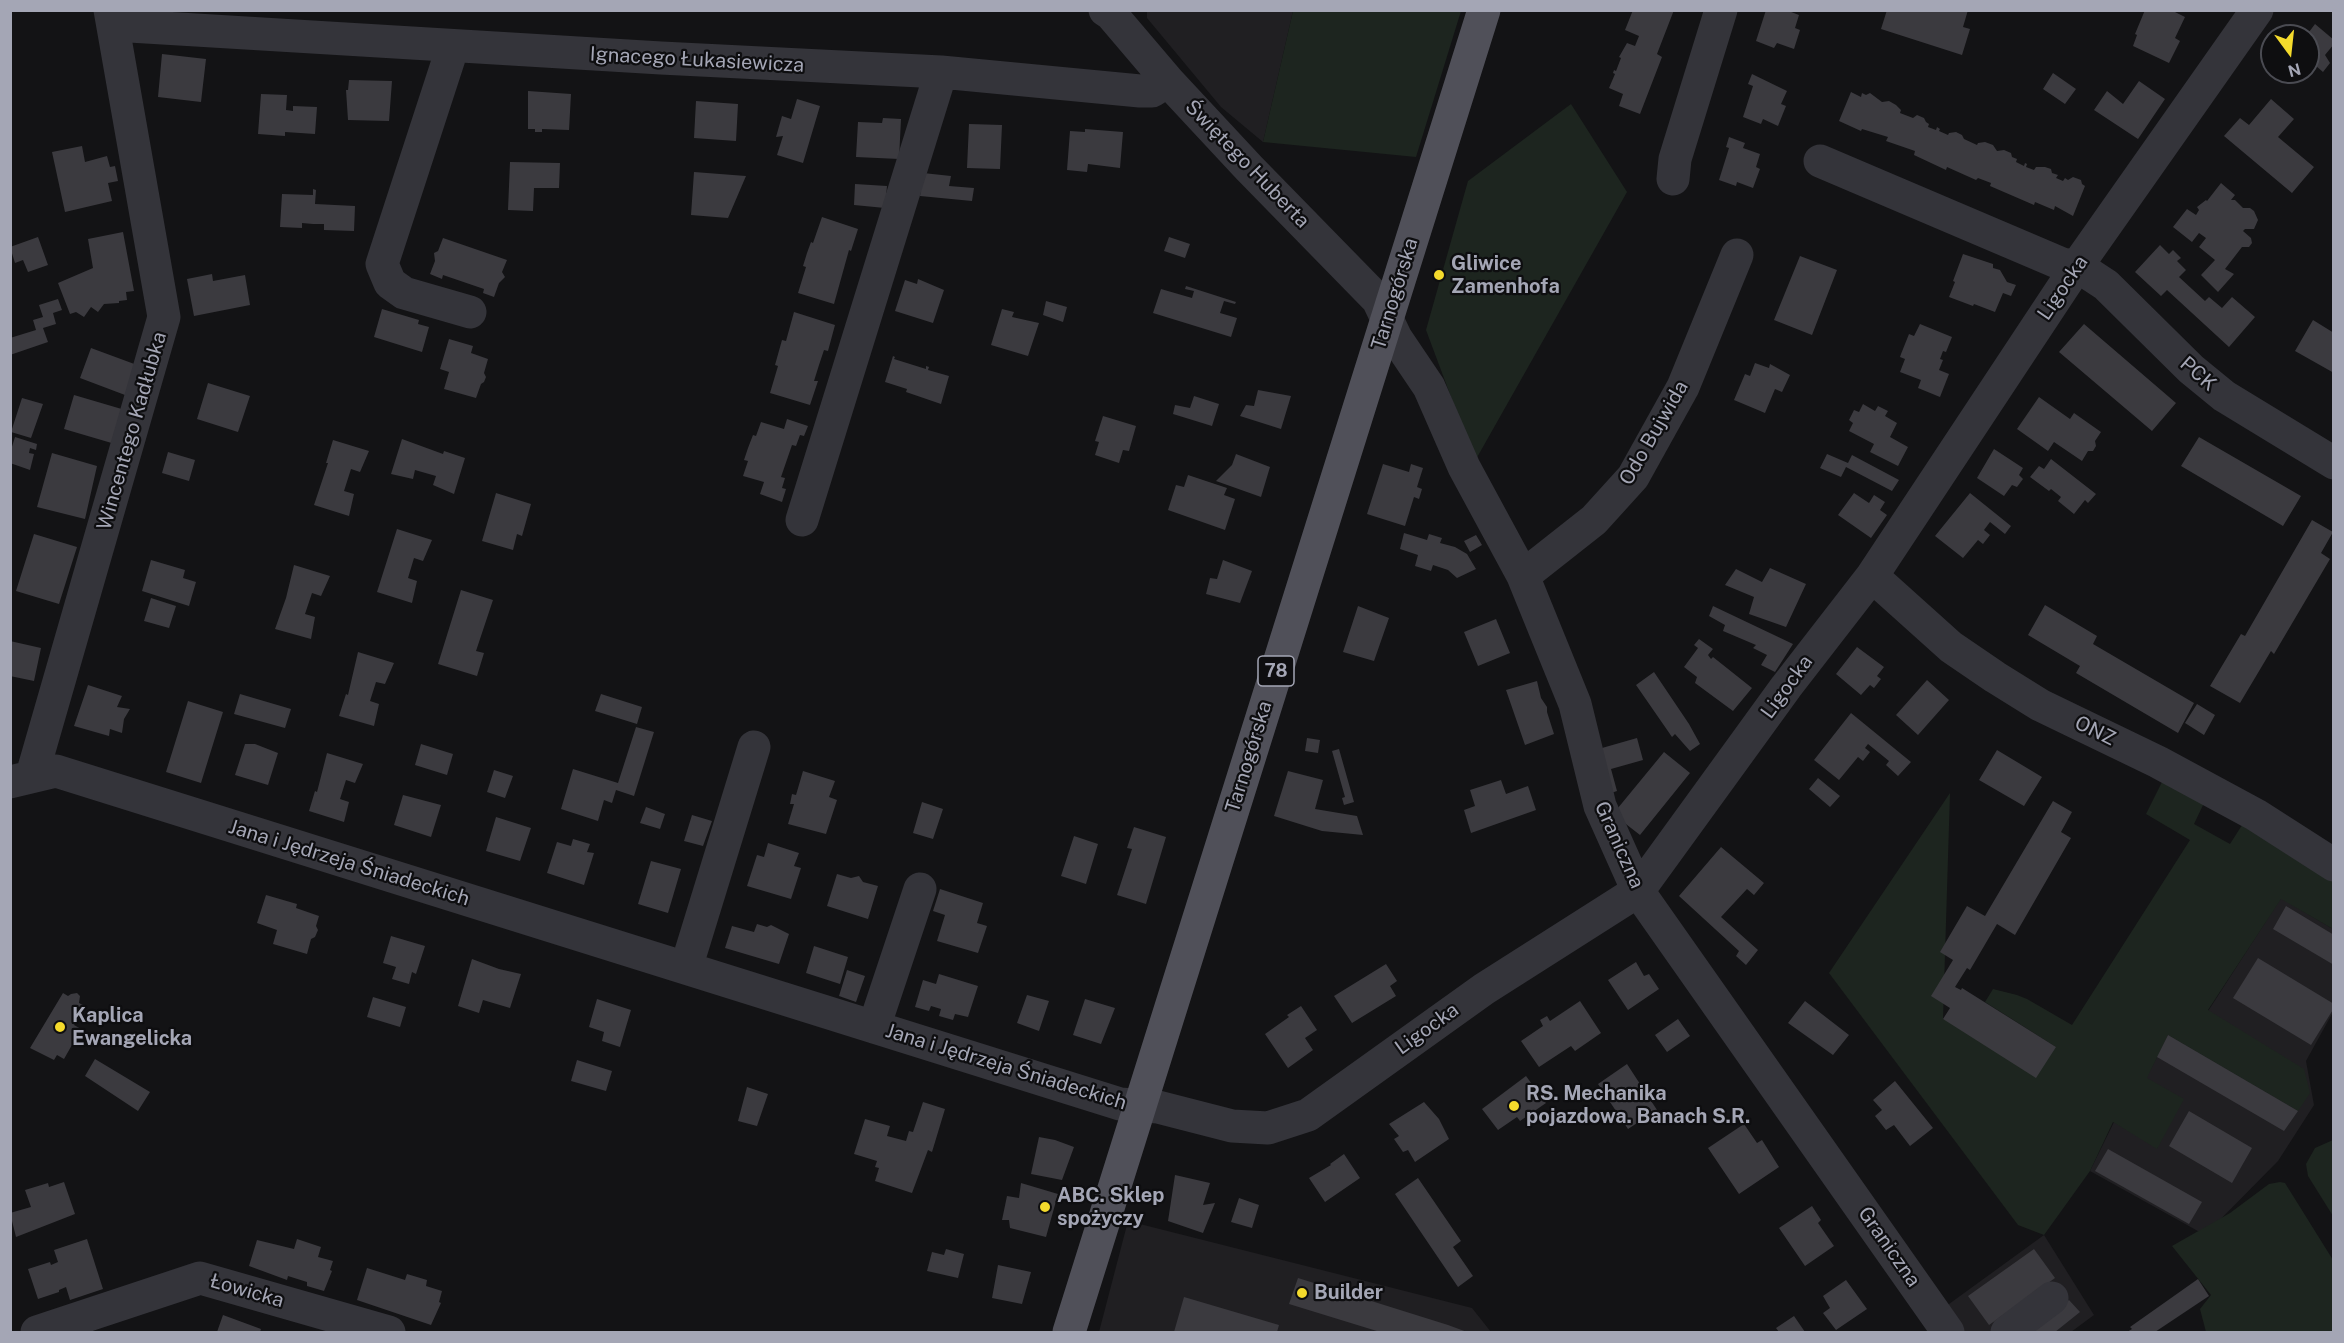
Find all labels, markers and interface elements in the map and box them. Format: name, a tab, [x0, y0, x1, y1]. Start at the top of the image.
north arrow	[2260, 24, 2320, 84]
street label: Ignacego Łukasiewicza	[589, 42, 805, 78]
text: N	[2286, 59, 2303, 81]
street label: Świętego Huberta	[1180, 95, 1314, 233]
street label: Tarnogórska	[1367, 235, 1423, 353]
street label: Ligocka	[2033, 251, 2093, 325]
place label: Gliwice Zamenhofa	[1451, 252, 1560, 299]
marker: Gliwice Zamenhofa	[1432, 268, 1446, 282]
street label: Wincentego Kadłubka	[92, 329, 172, 533]
street label: PCK	[2175, 352, 2221, 396]
street label: Odo Bujwida	[1614, 377, 1694, 489]
street label: Ligocka	[1756, 651, 1818, 723]
road number: 78	[1258, 656, 1294, 686]
street label: Tarnogórska	[1221, 698, 1277, 816]
street label: ONZ	[2071, 711, 2119, 751]
street label: Graniczna	[1589, 798, 1649, 892]
street label: Jana i Jędrzeja Śniadeckich	[226, 815, 472, 911]
street label: Ligocka	[1391, 998, 1463, 1060]
place label: Kaplica Ewangelicka	[72, 1004, 192, 1051]
street label: Jana i Jędrzeja Śniadeckich	[883, 1019, 1129, 1115]
marker: Kaplica Ewangelicka	[53, 1020, 67, 1034]
place label: RS. Mechanika pojazdowa. Banach S.R.	[1526, 1082, 1750, 1129]
marker: RS. Mechanika pojazdowa. Banach S.R.	[1507, 1099, 1521, 1113]
place label: ABC. Sklep spożyczy	[1057, 1184, 1164, 1231]
marker: ABC. Sklep spożyczy	[1038, 1200, 1052, 1214]
street label: Graniczna	[1853, 1202, 1925, 1292]
street label: Łowicka	[207, 1269, 287, 1313]
place label: Builder	[1314, 1281, 1383, 1305]
marker: Builder	[1295, 1286, 1309, 1300]

